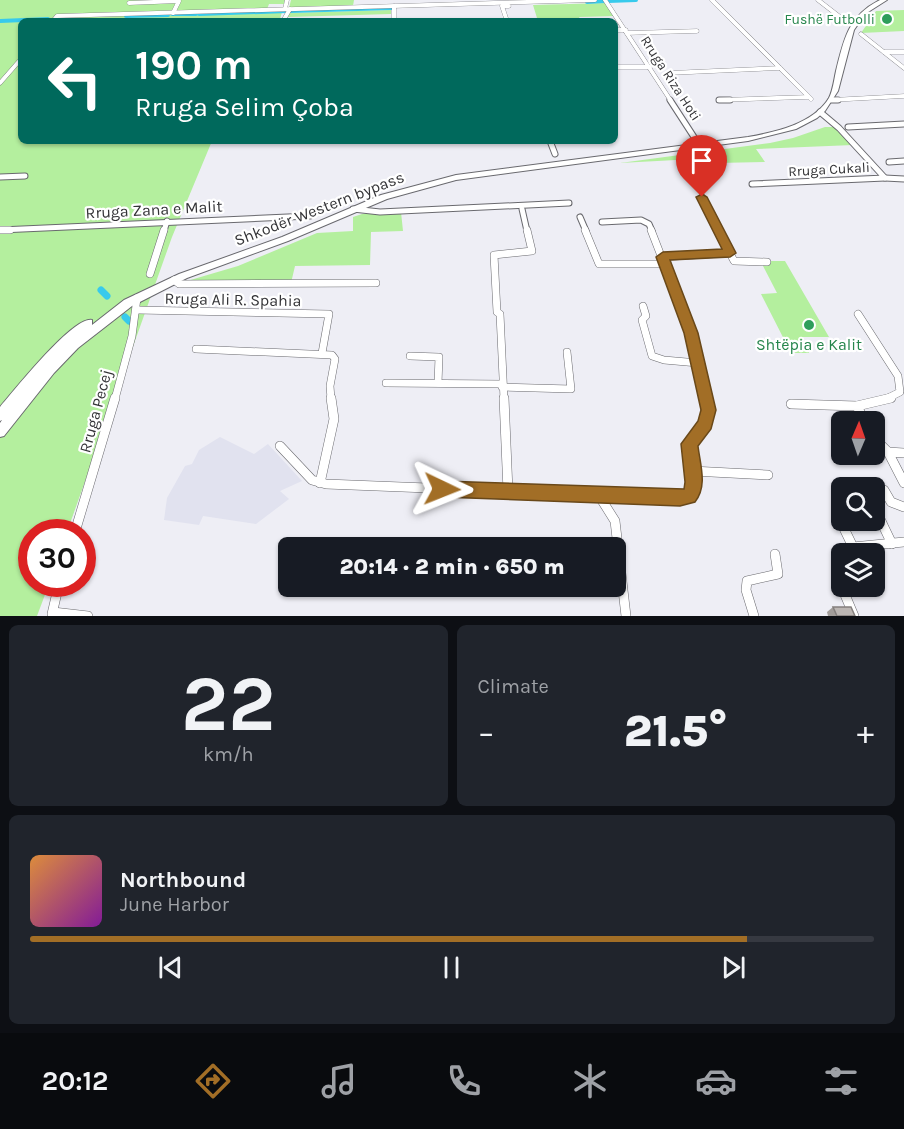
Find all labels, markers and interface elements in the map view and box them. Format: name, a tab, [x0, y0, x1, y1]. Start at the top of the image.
place label: Fushë Futbolli	[785, 11, 875, 28]
marker: Fushë Futbolli	[880, 12, 894, 26]
street label: Rruga Riza Hoti	[637, 33, 704, 124]
text: 190 m	[135, 40, 253, 90]
icon: left	[36, 42, 114, 120]
text: Rruga Selim Çoba	[135, 91, 354, 123]
pin	[676, 135, 727, 197]
icon: arrive	[685, 144, 718, 177]
street label: Rruga Cukali	[788, 159, 870, 180]
street label: Shkodër Western bypass	[232, 167, 407, 250]
street label: Rruga Zana e Malit	[85, 196, 223, 223]
street label: Rruga Ali R. Spahia	[164, 289, 301, 310]
marker: Shtëpia e Kalit	[802, 318, 816, 332]
place label: Shtëpia e Kalit	[756, 335, 862, 354]
street label: Rruga Pecej	[75, 367, 116, 455]
north arrow	[831, 411, 885, 465]
map controls	[831, 411, 885, 597]
position arrow	[410, 457, 474, 521]
button: search	[831, 477, 885, 531]
speed limit sign: 30	[18, 519, 96, 597]
button: layers	[831, 543, 885, 597]
text: 20:14 · 2 min · 650 m	[339, 554, 565, 580]
text: 22	[181, 658, 275, 750]
text: Climate	[478, 675, 549, 698]
text: 21.5°	[624, 705, 728, 757]
text: −	[478, 713, 495, 751]
text: +	[857, 713, 874, 751]
text: km/h	[203, 743, 254, 766]
text: Northbound	[120, 867, 246, 893]
text: June Harbor	[120, 893, 229, 916]
icon: previous	[154, 951, 187, 984]
icon: pause	[435, 951, 468, 984]
icon: next	[717, 951, 750, 984]
icon: directions	[192, 1060, 234, 1102]
icon: music	[318, 1060, 360, 1102]
icon: phone	[443, 1060, 485, 1102]
icon: climate	[569, 1060, 611, 1102]
icon: car	[695, 1060, 737, 1102]
icon: filters	[820, 1060, 862, 1102]
text: 20:12	[42, 1065, 108, 1097]

